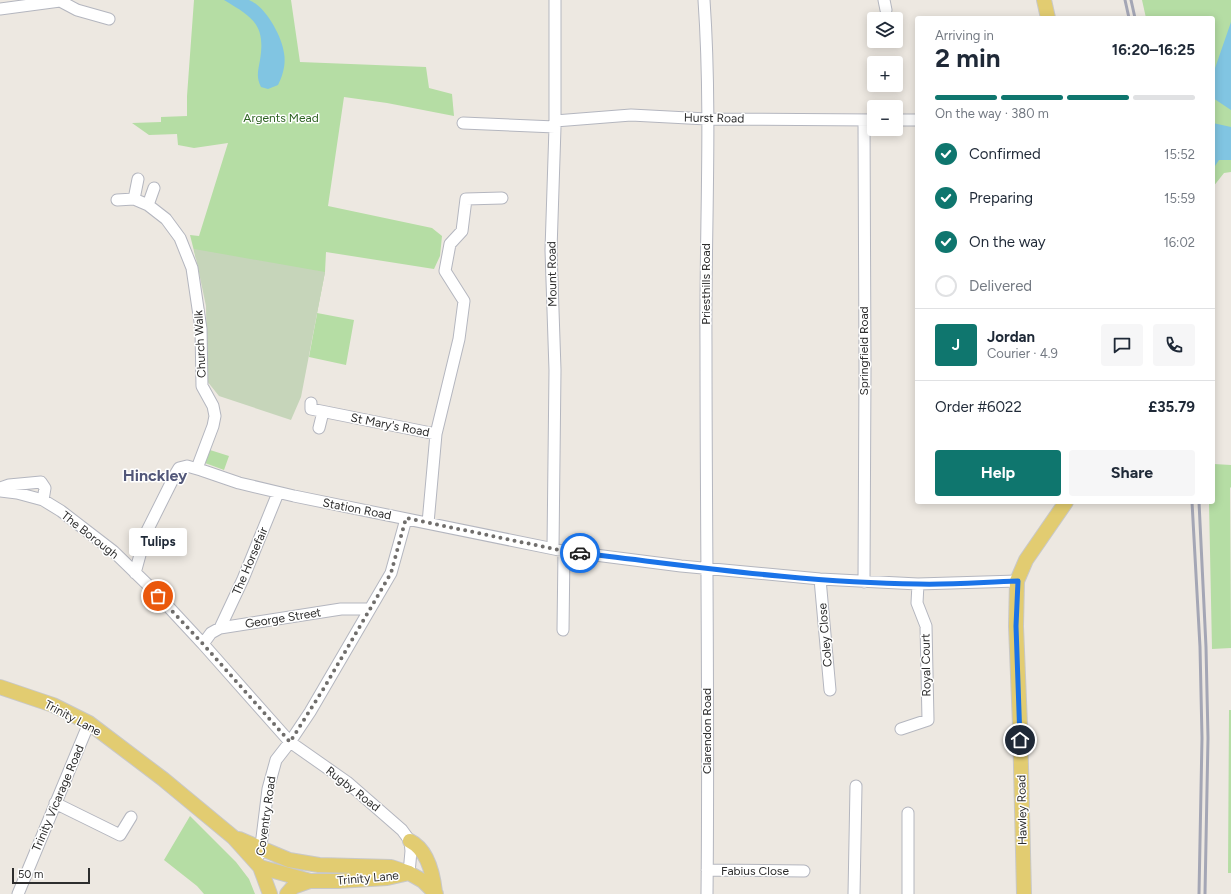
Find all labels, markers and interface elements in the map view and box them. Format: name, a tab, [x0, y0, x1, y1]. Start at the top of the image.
map controls	[867, 12, 903, 136]
button: layers	[867, 12, 903, 48]
text: Arriving in	[935, 28, 994, 43]
text: 16:20–16:25	[1112, 41, 1195, 59]
text: 2 min	[935, 42, 1001, 74]
button: +	[867, 56, 903, 92]
button: −	[867, 100, 903, 136]
text: On the way · 380 m	[935, 106, 1049, 121]
street label: Hurst Road	[684, 110, 744, 126]
park label: Argents Mead	[243, 111, 319, 125]
icon: check	[935, 143, 957, 165]
text: Confirmed	[969, 145, 1041, 163]
text: 15:52	[1164, 147, 1195, 162]
icon: check	[935, 187, 957, 209]
text: Preparing	[969, 189, 1033, 207]
text: 15:59	[1164, 191, 1195, 206]
icon: check	[935, 231, 957, 253]
text: On the way	[969, 233, 1046, 251]
text: 16:02	[1163, 235, 1195, 250]
street label: Mount Road	[544, 241, 560, 307]
street label: Priesthills Road	[699, 243, 713, 325]
text: Delivered	[969, 277, 1032, 295]
street label: Springfield Road	[857, 306, 871, 396]
street label: Church Walk	[191, 310, 209, 378]
button: chat	[1101, 324, 1143, 366]
button: phone	[1153, 324, 1195, 366]
text: Jordan	[987, 328, 1035, 346]
text: J	[952, 336, 960, 354]
text: Courier · 4.9	[987, 346, 1058, 361]
text: Order #6022	[935, 398, 1022, 416]
text: £35.79	[1148, 398, 1195, 416]
street label: St Mary's Road	[349, 410, 431, 440]
button: Help	[935, 450, 1061, 496]
button: Share	[1069, 450, 1195, 496]
district label: Hinckley	[123, 466, 188, 485]
street label: Station Road	[322, 495, 392, 523]
street label: The Borough	[59, 508, 122, 562]
street label: The Horsefair	[229, 525, 271, 597]
callout: Tulips	[129, 528, 187, 556]
courier	[560, 533, 600, 573]
text: Tulips	[141, 534, 175, 549]
icon: car	[569, 542, 591, 564]
pin	[141, 579, 175, 613]
icon: bag	[147, 585, 169, 607]
street label: Coley Close	[815, 602, 835, 668]
street label: George Street	[244, 605, 322, 631]
street label: Royal Court	[918, 633, 934, 697]
street label: Clarendon Road	[700, 688, 714, 774]
street label: Trinity Lane	[42, 697, 104, 739]
pin	[1003, 723, 1037, 757]
icon: home	[1009, 729, 1031, 751]
street label: Trinity Vicarage Road	[29, 743, 87, 853]
street label: Rugby Road	[323, 763, 383, 815]
street label: Coventry Road	[253, 775, 279, 857]
street label: Hawley Road	[1014, 775, 1030, 845]
street label: Fabius Close	[721, 864, 789, 878]
scale bar	[12, 866, 90, 885]
text: 50 m	[18, 868, 43, 881]
street label: Trinity Lane	[337, 868, 400, 888]

